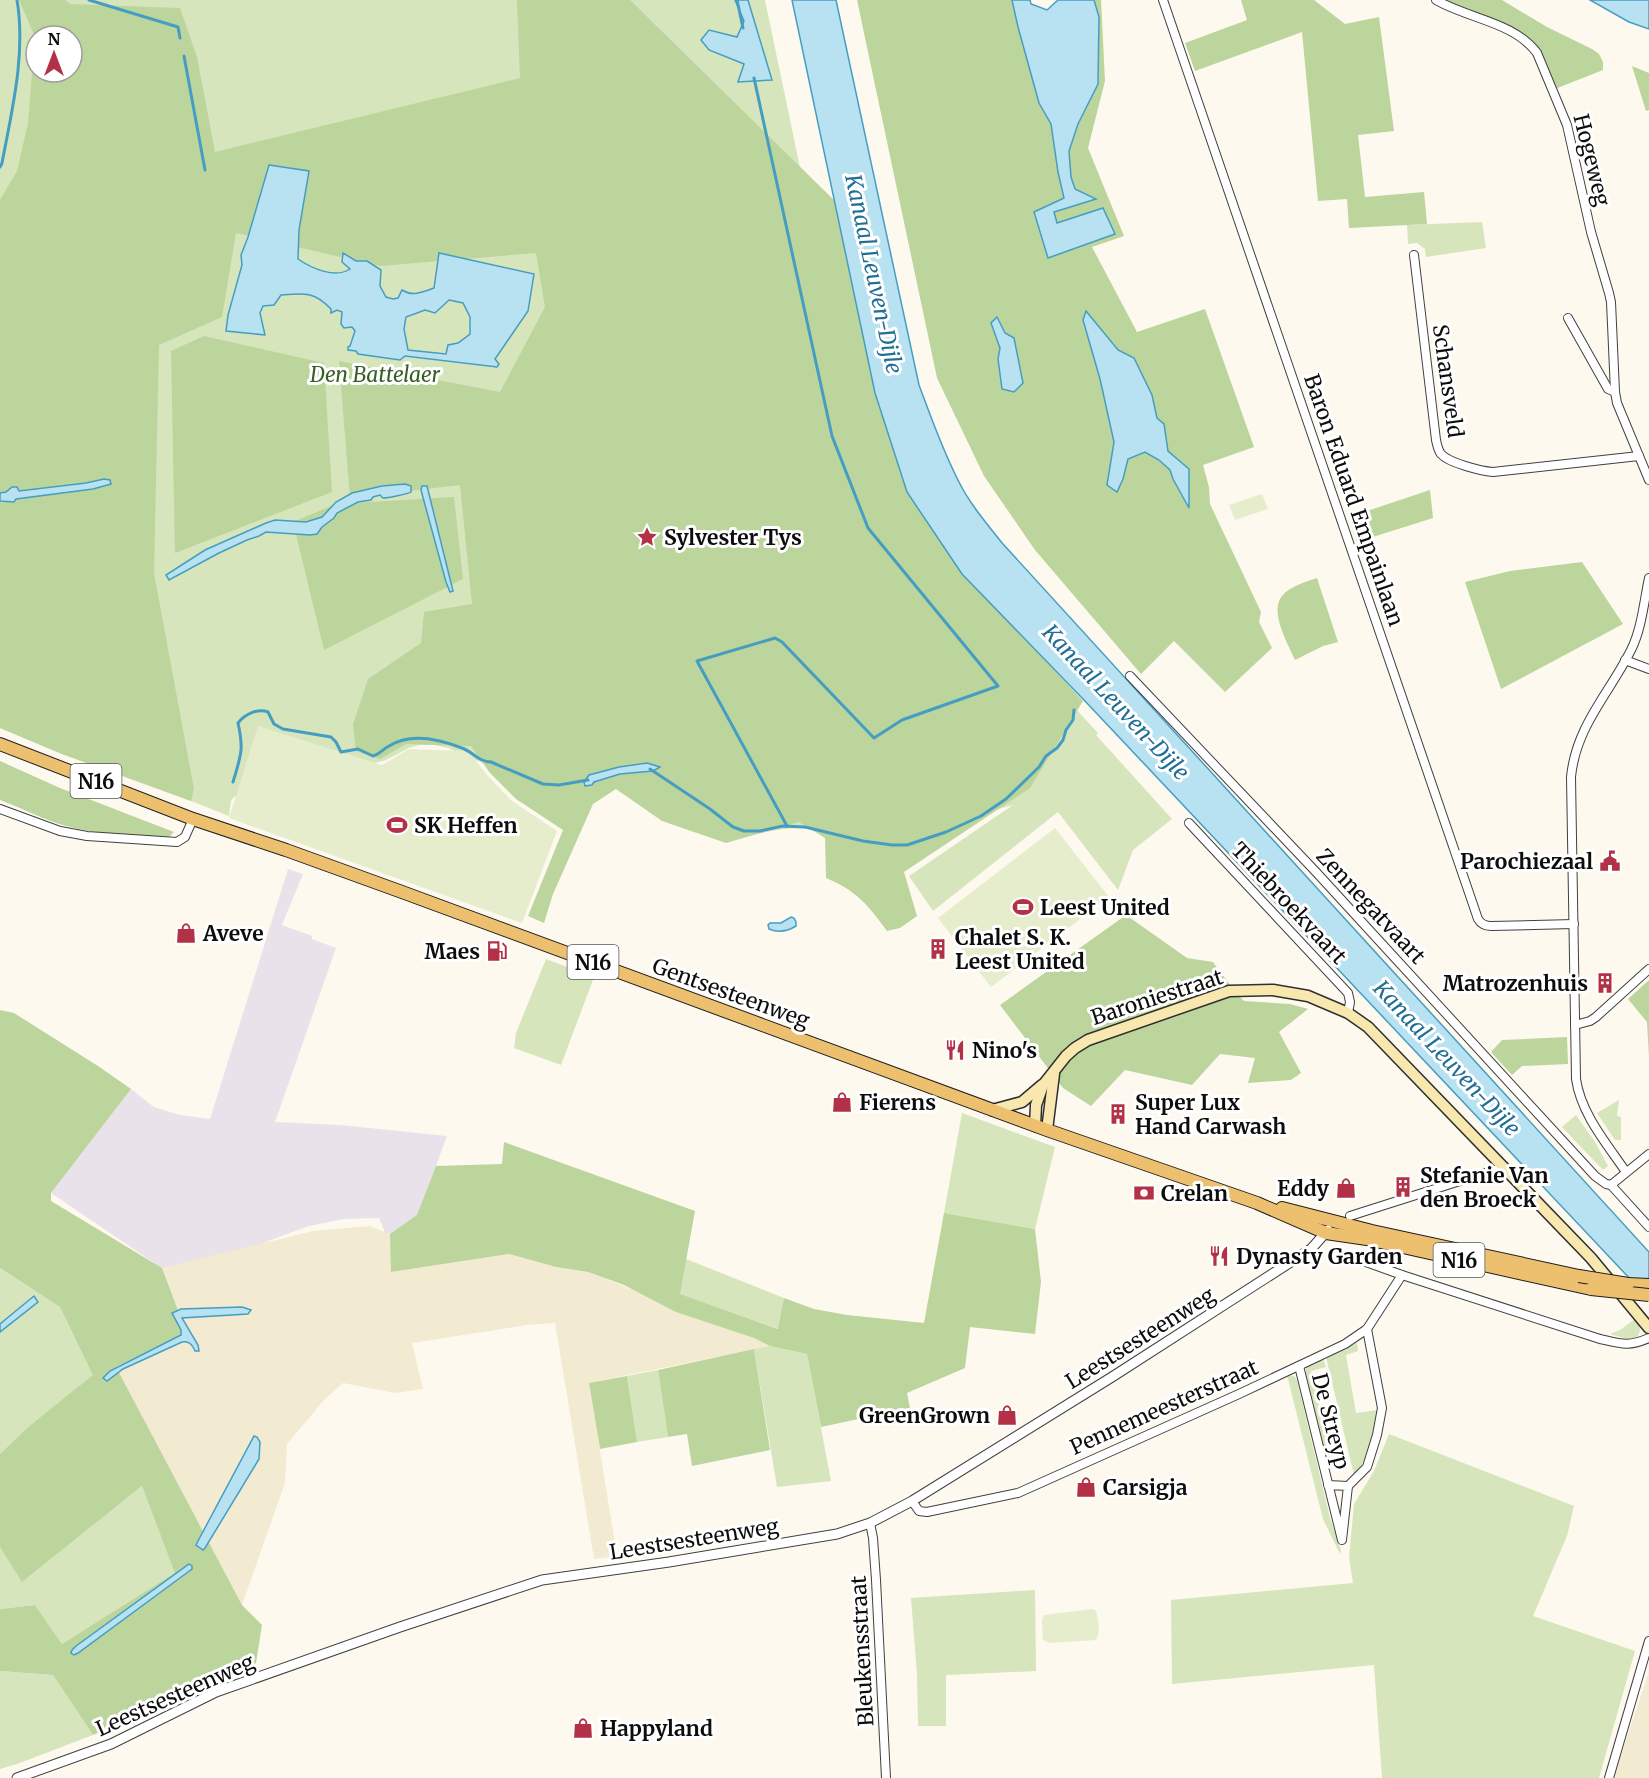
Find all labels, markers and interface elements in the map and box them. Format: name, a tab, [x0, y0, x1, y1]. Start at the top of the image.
north arrow	[24, 24, 84, 84]
text: N	[48, 29, 61, 49]
street label: Hogeweg	[1568, 111, 1617, 209]
water label: Kanaal Leuven-Dijle	[839, 171, 909, 376]
street label: Schansveld	[1427, 323, 1469, 440]
park label: Den Battelaer	[309, 361, 440, 388]
street label: Baron Eduard Empainlaan	[1298, 370, 1410, 630]
place label: Sylvester Tys	[664, 524, 802, 551]
place icon: Sylvester Tys	[635, 525, 659, 549]
water label: Kanaal Leuven-Dijle	[1036, 617, 1196, 786]
road number: N16	[70, 764, 122, 798]
place label: SK Heffen	[414, 812, 517, 839]
sports icon: SK Heffen	[385, 813, 409, 837]
street label: Thiebroekvaart	[1226, 836, 1352, 970]
street label: Zennegatvaart	[1311, 843, 1431, 969]
place label: Parochiezaal	[1460, 848, 1593, 875]
public building icon: Parochiezaal	[1598, 849, 1622, 873]
place label: Leest United	[1040, 894, 1170, 921]
sports icon: Leest United	[1011, 895, 1035, 919]
place label: Aveve	[202, 920, 264, 947]
shop icon: Aveve	[174, 921, 198, 945]
place label: Chalet S. K. Leest United	[955, 924, 1085, 975]
building icon: Chalet S. K. Leest United	[926, 937, 950, 961]
place label: Maes	[425, 938, 480, 965]
fuel station icon: Maes	[485, 939, 509, 963]
road number: N16	[568, 945, 618, 979]
street label: Gentsesteenweg	[649, 952, 814, 1034]
street label: Baroniestraat	[1088, 963, 1226, 1031]
place label: Matrozenhuis	[1443, 970, 1588, 997]
building icon: Matrozenhuis	[1593, 971, 1617, 995]
water label: Kanaal Leuven-Dijle	[1367, 973, 1527, 1142]
place label: Nino's	[972, 1037, 1037, 1064]
restaurant icon: Nino's	[943, 1038, 967, 1062]
place label: Fierens	[859, 1089, 936, 1116]
place label: Super Lux Hand Carwash	[1135, 1089, 1286, 1140]
shop icon: Fierens	[830, 1090, 854, 1114]
building icon: Super Lux Hand Carwash	[1106, 1102, 1130, 1126]
place label: Stefanie Van den Broeck	[1420, 1162, 1549, 1213]
place label: Eddy	[1277, 1175, 1330, 1202]
building icon: Stefanie Van den Broeck	[1391, 1175, 1415, 1199]
shop icon: Eddy	[1334, 1176, 1358, 1200]
place label: Crelan	[1161, 1180, 1228, 1207]
bank icon: Crelan	[1132, 1181, 1156, 1205]
place label: Dynasty Garden	[1236, 1243, 1403, 1270]
road number: N16	[1434, 1243, 1484, 1277]
restaurant icon: Dynasty Garden	[1207, 1244, 1231, 1268]
street label: Leestsesteenweg	[1060, 1281, 1220, 1395]
street label: Pennemeesterstraat	[1066, 1353, 1262, 1461]
street label: De Streyp	[1306, 1370, 1356, 1472]
place label: GreenGrown	[859, 1402, 990, 1429]
shop icon: GreenGrown	[995, 1403, 1019, 1427]
place label: Carsigja	[1103, 1474, 1188, 1501]
shop icon: Carsigja	[1074, 1475, 1098, 1499]
street label: Leestsesteenweg	[607, 1512, 781, 1566]
street label: Bleukensstraat	[845, 1575, 879, 1727]
street label: Leestsesteenweg	[91, 1648, 259, 1742]
place label: Happyland	[600, 1715, 713, 1742]
shop icon: Happyland	[571, 1716, 595, 1740]

